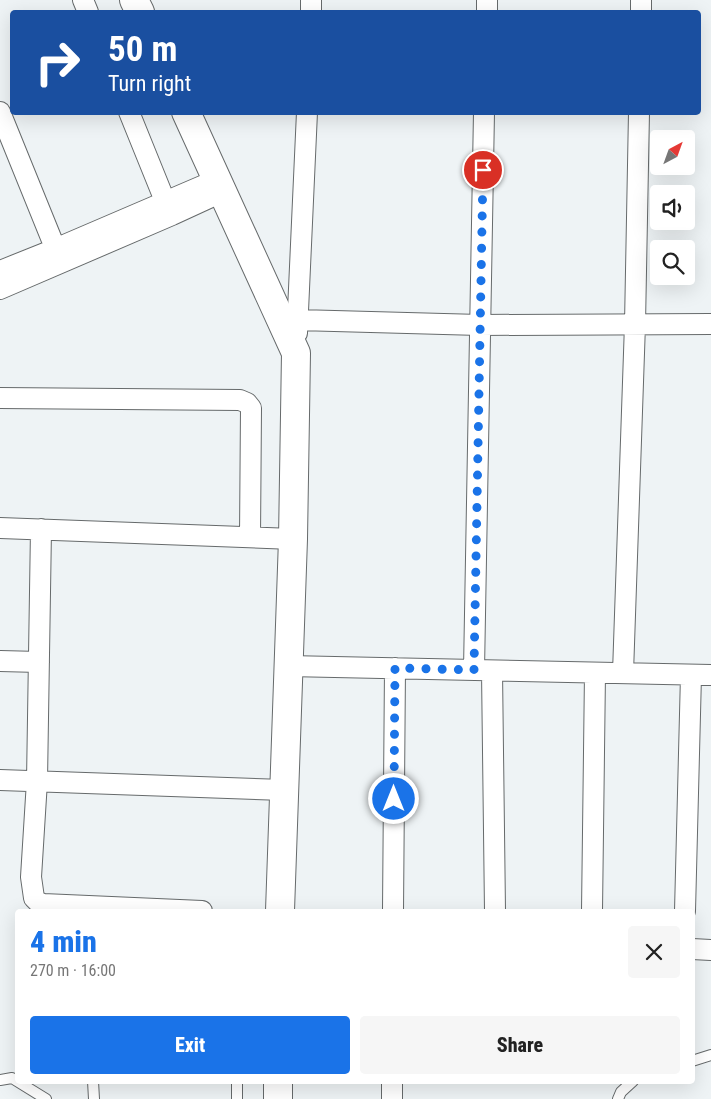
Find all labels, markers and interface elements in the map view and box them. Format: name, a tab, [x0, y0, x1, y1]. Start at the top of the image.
text: 50 m	[108, 29, 177, 70]
icon: right	[25, 30, 90, 95]
text: Turn right	[108, 71, 191, 96]
north arrow	[650, 130, 695, 175]
map controls	[650, 130, 695, 285]
pin	[462, 149, 504, 191]
icon: arrive	[469, 156, 497, 184]
button: sound	[650, 185, 695, 230]
button: search	[650, 240, 695, 285]
position arrow	[367, 772, 419, 824]
text: 4 min	[30, 924, 97, 959]
button: close	[628, 926, 680, 978]
text: 270 m · 16:00	[30, 961, 116, 980]
button: Exit	[30, 1016, 350, 1074]
button: Share	[360, 1016, 680, 1074]

